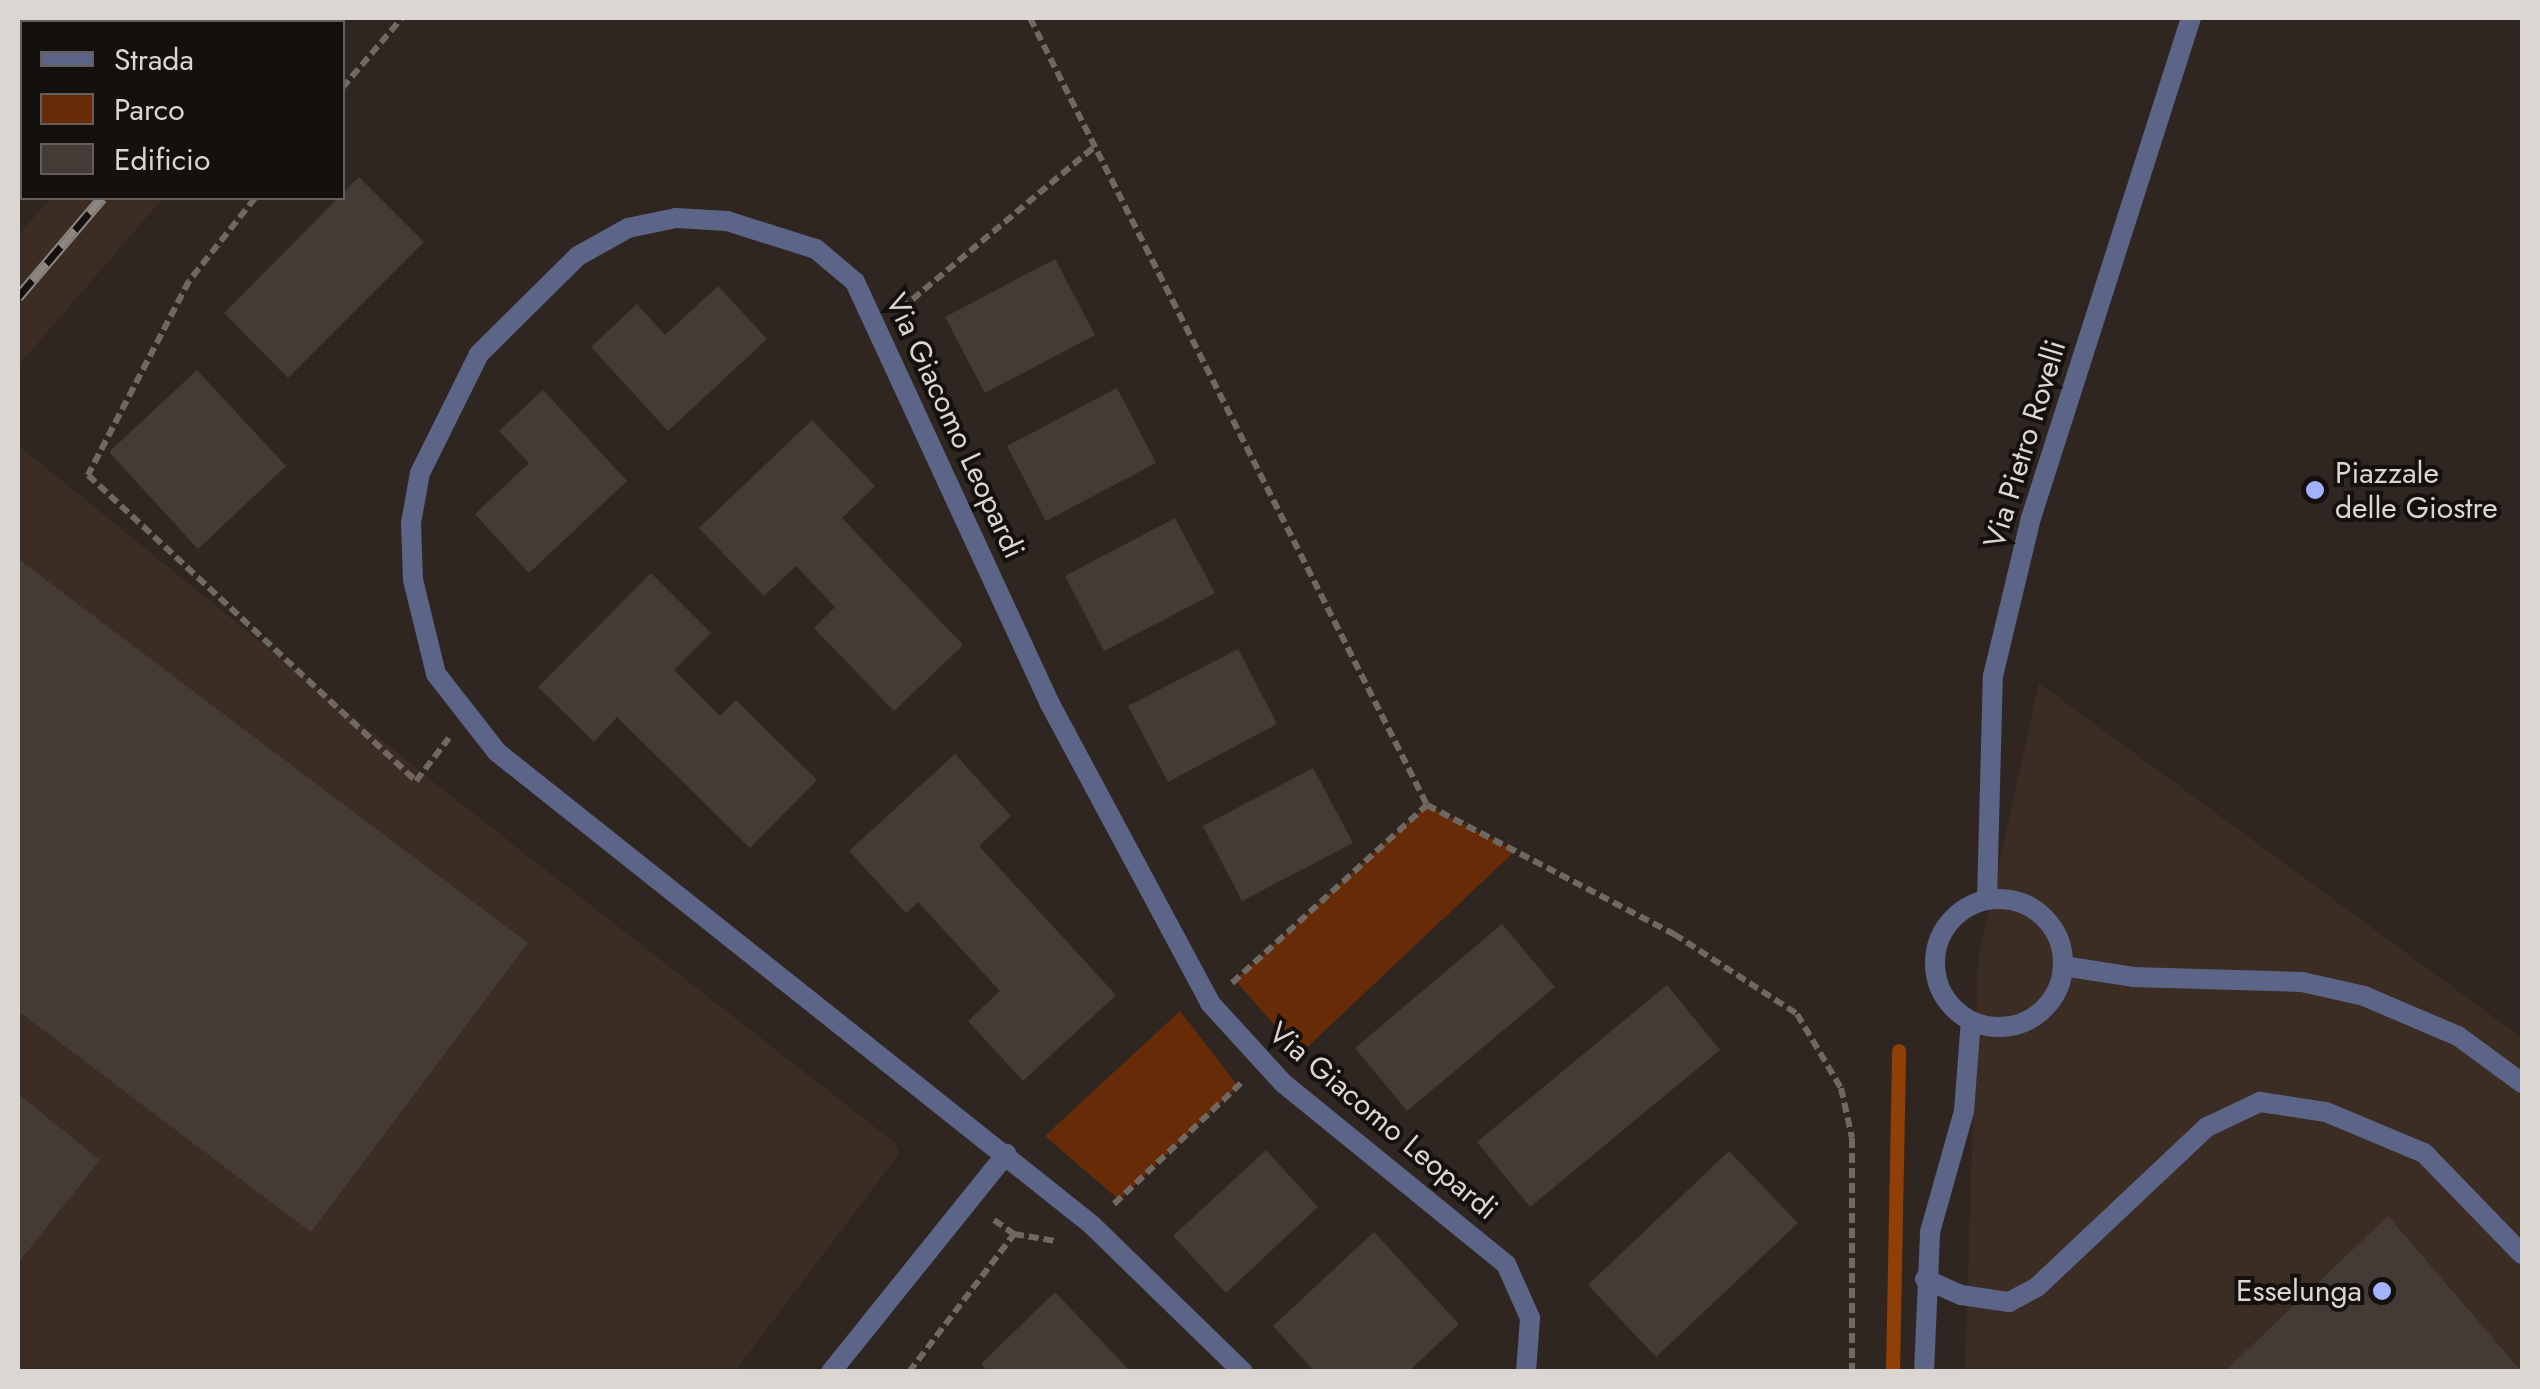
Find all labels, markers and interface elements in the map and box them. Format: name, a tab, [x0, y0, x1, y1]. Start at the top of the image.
legend	[20, 20, 345, 200]
text: Strada	[114, 38, 194, 81]
text: Parco	[114, 88, 185, 131]
text: Edificio	[114, 138, 210, 181]
street label: Via Giacomo Leopardi	[878, 288, 1032, 564]
street label: Via Pietro Rovelli	[1976, 336, 2074, 552]
place label: Piazzale delle Giostre	[2335, 455, 2498, 526]
marker: Piazzale delle Giostre	[2304, 479, 2326, 501]
street label: Via Giacomo Leopardi	[1261, 1015, 1505, 1227]
place label: Esselunga	[2236, 1273, 2362, 1309]
marker: Esselunga	[2371, 1280, 2393, 1302]

